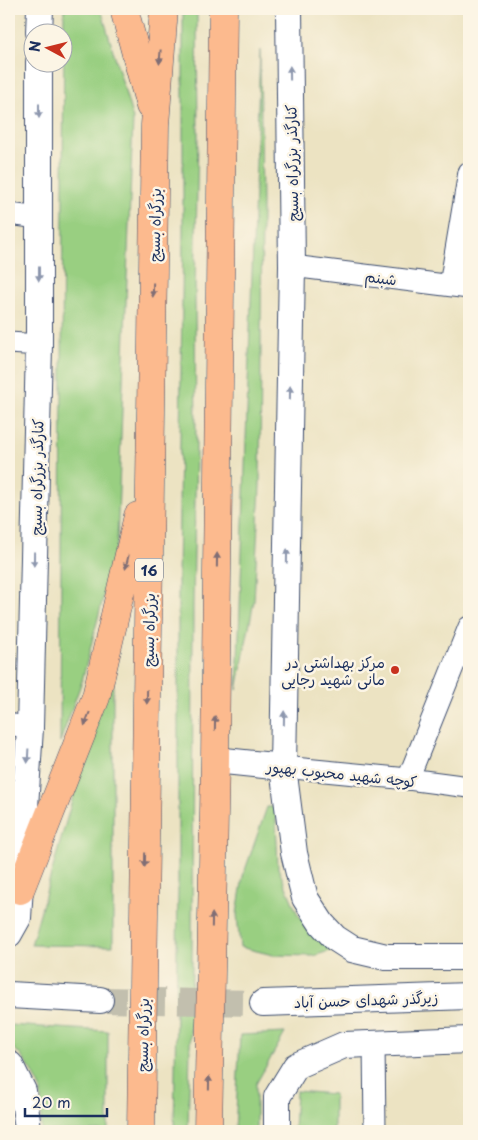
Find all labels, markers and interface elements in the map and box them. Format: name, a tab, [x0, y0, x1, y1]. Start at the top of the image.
north arrow	[22, 22, 72, 72]
text: N	[24, 40, 46, 53]
one-way arrow	[156, 50, 164, 66]
one-way arrow	[286, 65, 294, 81]
one-way arrow	[35, 103, 43, 119]
street label: کنارگذر بزرگراه بسیج	[278, 104, 304, 222]
street label: بزرگراه بسیج	[142, 188, 166, 262]
street label: شبنم	[363, 264, 398, 292]
one-way arrow	[35, 266, 43, 282]
one-way arrow	[149, 282, 157, 298]
one-way arrow	[286, 385, 294, 401]
street label: کنارگذر بزرگراه بسیج	[23, 418, 49, 536]
one-way arrow	[283, 547, 291, 563]
one-way arrow	[30, 551, 38, 567]
one-way arrow	[213, 552, 221, 568]
one-way arrow	[123, 554, 131, 569]
road number: 16	[135, 558, 163, 582]
street label: بزرگراه بسیج	[136, 593, 160, 667]
place label: مرکز بهداشتی در مانی شهید رجایی	[281, 650, 385, 690]
marker: مرکز بهداشتی در مانی شهید رجایی	[389, 664, 401, 676]
one-way arrow	[143, 689, 151, 705]
one-way arrow	[280, 710, 288, 726]
one-way arrow	[83, 712, 91, 727]
one-way arrow	[211, 714, 219, 730]
one-way arrow	[24, 748, 32, 764]
street label: کوچه شهید محبوب بهپور	[265, 754, 418, 792]
one-way arrow	[141, 852, 149, 868]
one-way arrow	[208, 912, 216, 928]
street label: زیرگذر شهدای حسن آباد	[293, 985, 439, 1013]
street label: بزرگراه بسیج	[130, 998, 154, 1072]
one-way arrow	[205, 1074, 213, 1090]
scale bar	[25, 1085, 108, 1117]
text: 20 m	[32, 1090, 71, 1113]

